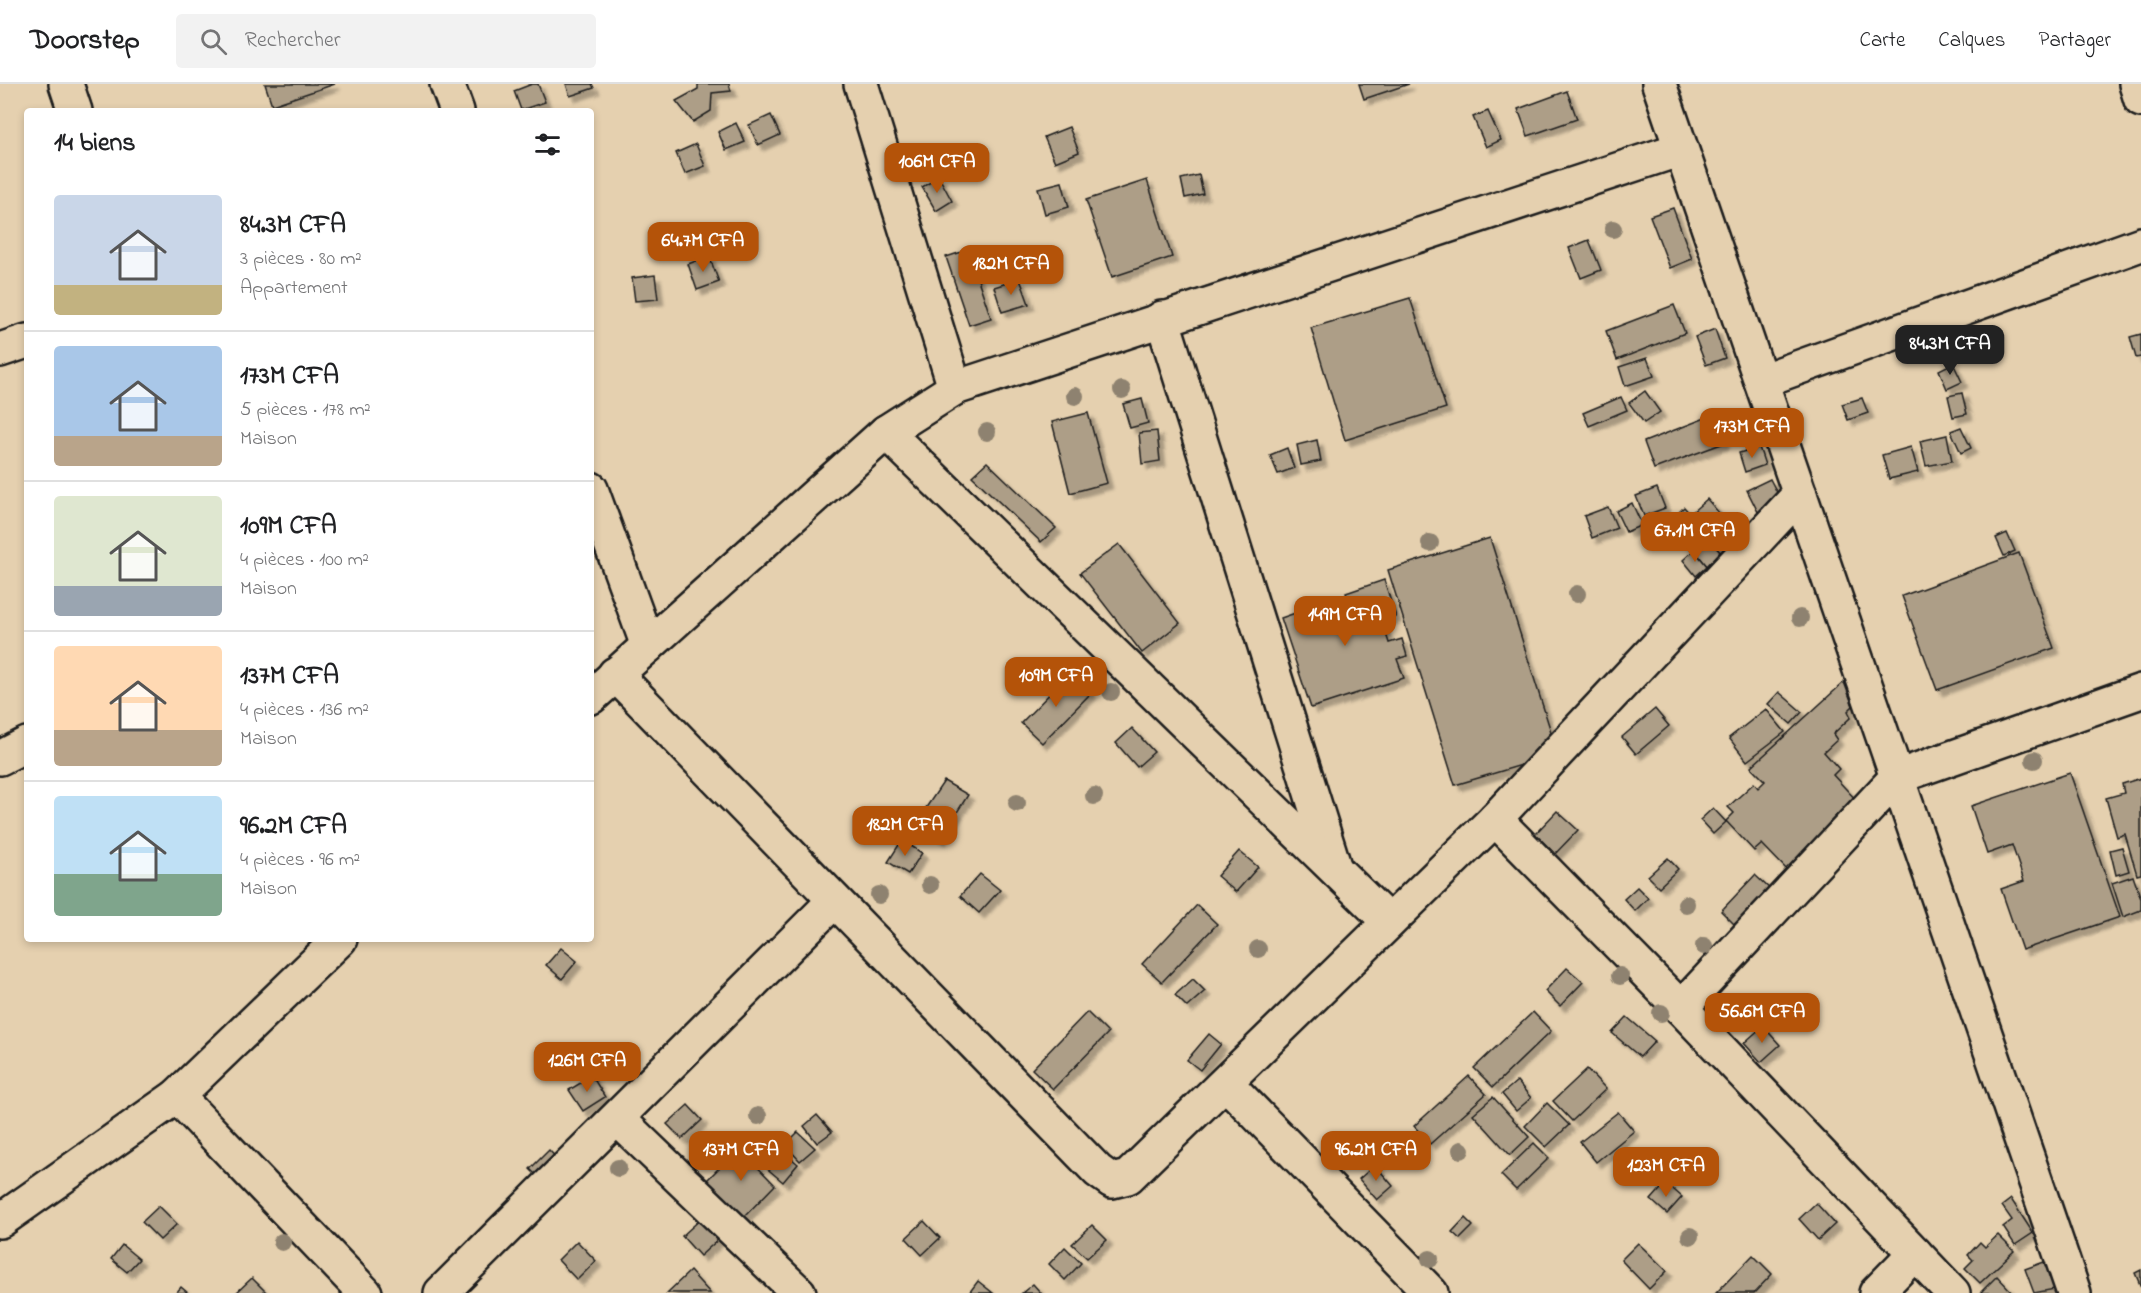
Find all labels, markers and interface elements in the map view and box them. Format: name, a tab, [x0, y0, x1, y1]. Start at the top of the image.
search box	[176, 14, 596, 68]
text: Doorstep	[30, 21, 140, 62]
icon: search	[197, 25, 230, 58]
text: Rechercher	[245, 25, 341, 57]
text: Carte	[1859, 26, 1905, 56]
text: Calques	[1938, 26, 2005, 56]
text: Partager	[2038, 26, 2111, 56]
text: 14 biens	[54, 125, 136, 163]
icon: filters	[531, 128, 564, 161]
pin: 106M CFA	[875, 143, 999, 194]
text: 106M CFA	[898, 148, 976, 177]
text: 84.3M CFA	[240, 207, 346, 245]
icon: home	[102, 219, 174, 291]
pin: 64.7M CFA	[634, 222, 772, 273]
text: 64.7M CFA	[662, 227, 744, 256]
text: 3 pièces · 80 m²	[240, 245, 362, 274]
pin: 182M CFA	[949, 245, 1073, 296]
text: 182M CFA	[972, 250, 1050, 279]
text: Appartement	[240, 274, 348, 303]
pin: 84.3M CFA	[1881, 325, 2019, 376]
text: 84.3M CFA	[1909, 330, 1991, 359]
text: 173M CFA	[240, 358, 339, 396]
icon: home	[102, 370, 174, 442]
text: 5 pièces · 178 m²	[240, 396, 371, 425]
pin: 173M CFA	[1690, 408, 1814, 459]
text: 173M CFA	[1714, 413, 1790, 442]
text: Maison	[240, 425, 297, 454]
text: 109M CFA	[240, 508, 337, 546]
pin: 67.1M CFA	[1626, 512, 1764, 563]
text: 67.1M CFA	[1655, 517, 1735, 546]
icon: home	[102, 520, 174, 592]
text: 4 pièces · 100 m²	[240, 546, 369, 575]
text: Maison	[240, 575, 297, 604]
pin: 149M CFA	[1283, 596, 1407, 647]
text: 149M CFA	[1308, 601, 1382, 630]
pin: 109M CFA	[994, 657, 1118, 708]
text: 137M CFA	[240, 658, 339, 696]
text: 109M CFA	[1019, 662, 1093, 691]
icon: home	[102, 670, 174, 742]
text: 4 pièces · 136 m²	[240, 696, 369, 725]
text: Maison	[240, 725, 297, 754]
pin: 182M CFA	[843, 806, 967, 857]
text: 96.2M CFA	[240, 808, 347, 846]
text: 182M CFA	[866, 811, 944, 840]
icon: home	[102, 820, 174, 892]
text: 4 pièces · 96 m²	[240, 846, 360, 875]
text: Maison	[240, 875, 297, 904]
pin: 56.6M CFA	[1693, 993, 1831, 1044]
text: 56.6M CFA	[1719, 998, 1805, 1027]
pin: 126M CFA	[525, 1042, 649, 1093]
text: 126M CFA	[548, 1047, 626, 1076]
pin: 137M CFA	[679, 1131, 803, 1182]
pin: 96.2M CFA	[1307, 1131, 1445, 1182]
text: 137M CFA	[703, 1136, 779, 1165]
text: 96.2M CFA	[1335, 1136, 1417, 1165]
pin: 123M CFA	[1604, 1147, 1728, 1198]
text: 123M CFA	[1627, 1152, 1705, 1181]

